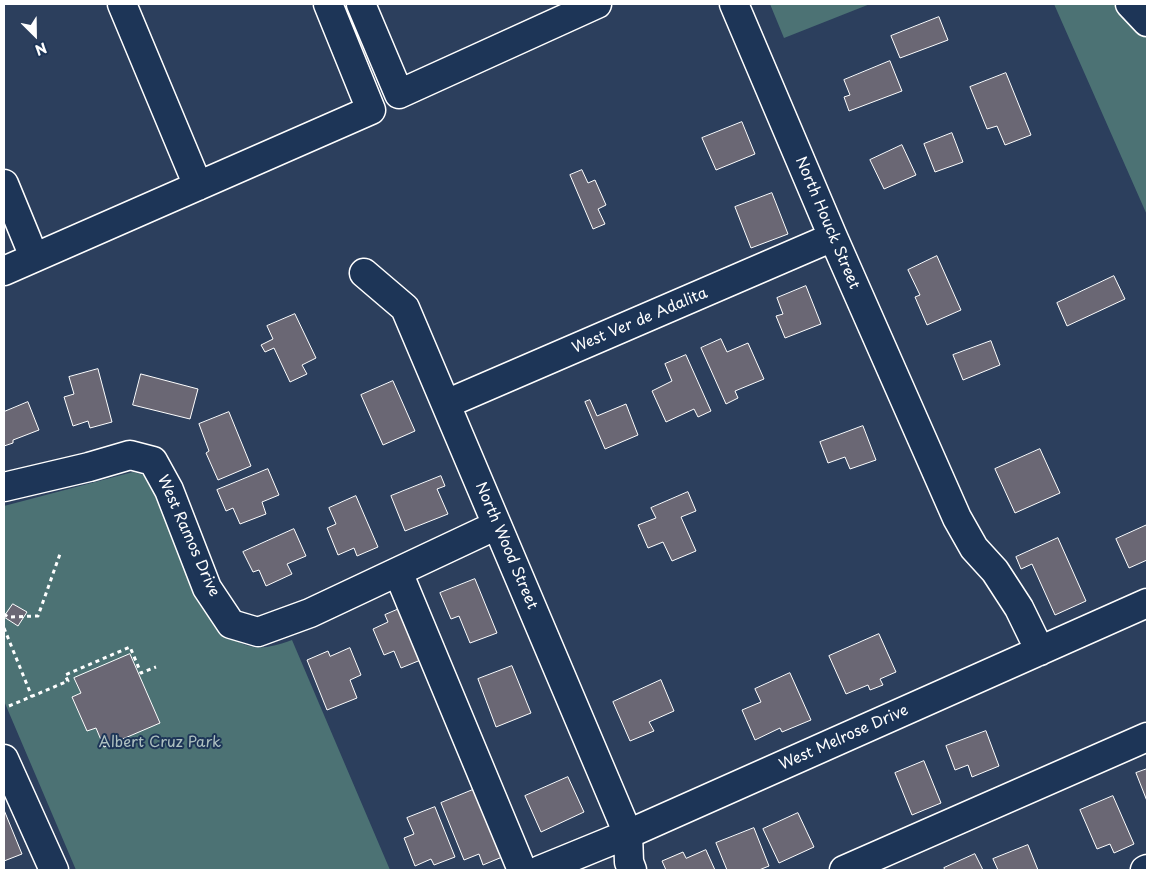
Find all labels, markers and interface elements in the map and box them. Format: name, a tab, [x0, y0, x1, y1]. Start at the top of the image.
north arrow	[10, 10, 60, 60]
text: N	[32, 37, 50, 61]
street label: North Houck Street	[791, 154, 863, 292]
street label: West Ver de Adalita	[570, 284, 710, 358]
street label: West Ramos Drive	[153, 473, 223, 599]
street label: North Wood Street	[471, 480, 541, 612]
street label: West Melrose Drive	[777, 701, 911, 775]
park label: Albert Cruz Park	[99, 734, 221, 752]

